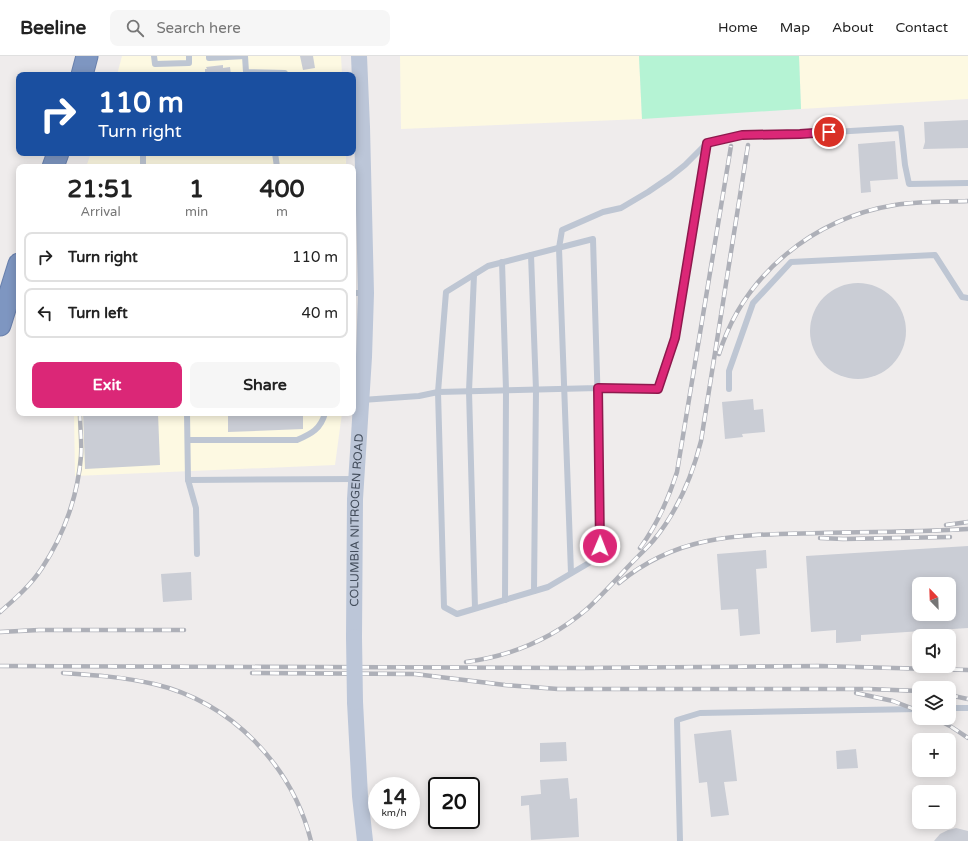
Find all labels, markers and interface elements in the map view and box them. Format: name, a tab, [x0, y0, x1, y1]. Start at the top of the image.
search box	[110, 10, 390, 46]
text: Beeline	[20, 17, 86, 39]
icon: search	[124, 17, 146, 39]
text: Search here	[156, 19, 241, 37]
text: Home	[718, 19, 758, 36]
text: Map	[780, 19, 810, 36]
text: About	[832, 19, 874, 36]
text: Contact	[896, 19, 948, 36]
text: 110 m	[98, 86, 184, 120]
icon: right	[32, 88, 84, 140]
pin	[812, 115, 846, 149]
text: Turn right	[98, 120, 182, 142]
icon: arrive	[818, 121, 840, 143]
text: 21:51	[67, 175, 134, 204]
text: 1	[189, 175, 204, 204]
text: 400	[259, 175, 305, 204]
text: Arrival	[80, 204, 121, 220]
text: min	[185, 204, 208, 220]
text: m	[276, 204, 288, 220]
icon: right	[34, 246, 56, 268]
text: Turn right	[68, 248, 138, 266]
text: 110 m	[292, 248, 338, 266]
icon: left	[34, 302, 56, 324]
text: Turn left	[68, 304, 128, 322]
text: 40 m	[301, 304, 338, 322]
button: Exit	[32, 362, 182, 408]
button: Share	[190, 362, 340, 408]
street label: COLUMBIA NITROGEN ROAD	[347, 433, 366, 607]
position arrow	[579, 525, 621, 567]
north arrow	[912, 577, 956, 621]
map controls	[912, 577, 956, 829]
button: sound	[912, 629, 956, 673]
button: layers	[912, 681, 956, 725]
button: +	[912, 733, 956, 777]
speed limit sign: 20	[428, 777, 480, 829]
button: −	[912, 785, 956, 829]
text: 14	[381, 786, 407, 810]
text: km/h	[381, 807, 407, 819]

